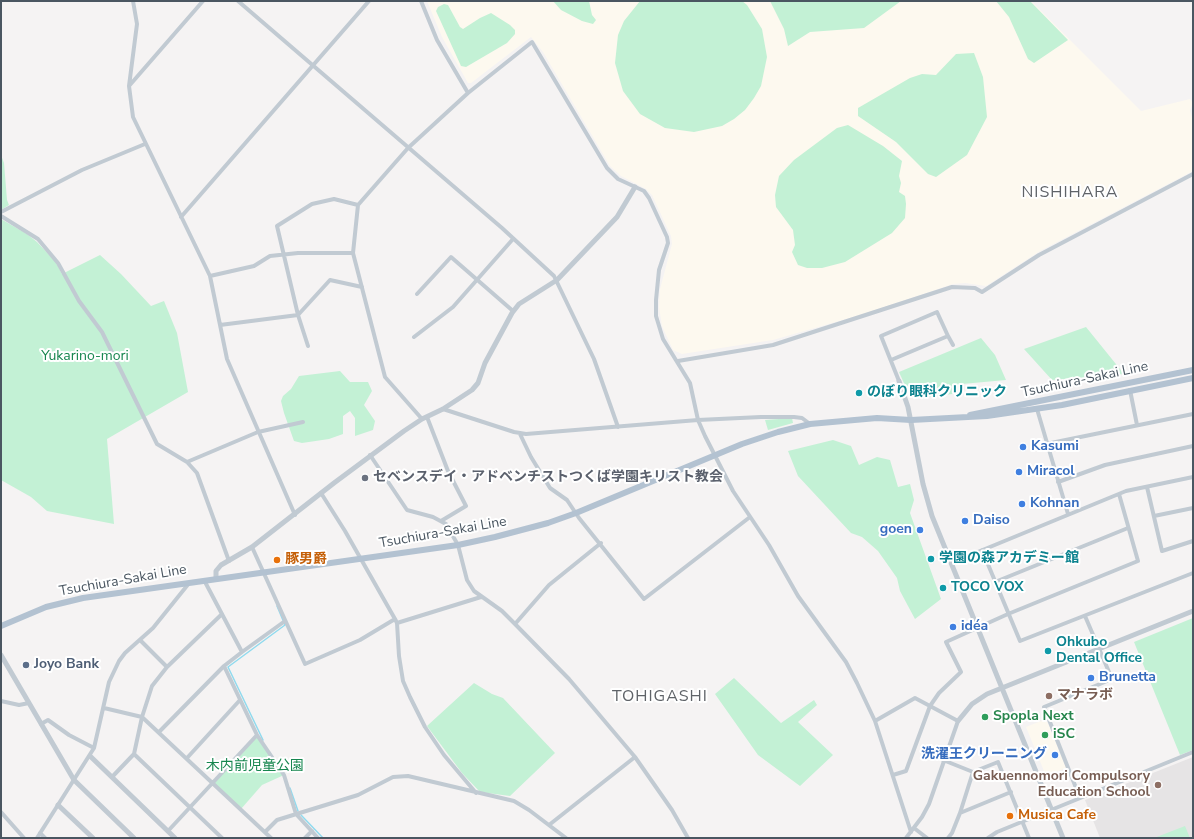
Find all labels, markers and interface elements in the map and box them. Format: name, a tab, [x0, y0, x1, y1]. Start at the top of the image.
district label: NISHIHARA	[1021, 183, 1119, 203]
park label: Yukarino-mori	[41, 349, 129, 365]
street label: Tsuchiura-Sakai Line	[1020, 358, 1150, 402]
place label: のぼり眼科クリニック	[867, 385, 1007, 401]
marker: のぼり眼科クリニック	[854, 388, 864, 398]
place label: Kasumi	[1031, 439, 1079, 455]
marker: Kasumi	[1018, 442, 1028, 452]
place label: Miracol	[1027, 464, 1075, 480]
marker: Miracol	[1014, 467, 1024, 477]
place label: セベンスデイ・アドベンチストつくば学園キリスト教会	[373, 470, 723, 486]
marker: セベンスデイ・アドベンチストつくば学園キリスト教会	[360, 473, 370, 483]
place label: Kohnan	[1030, 496, 1079, 512]
marker: Kohnan	[1017, 499, 1027, 509]
place label: Daiso	[973, 513, 1010, 529]
street label: Tsuchiura-Sakai Line	[378, 514, 508, 552]
marker: Daiso	[960, 516, 970, 526]
place label: goen	[880, 522, 912, 538]
marker: goen	[915, 525, 925, 535]
place label: 学園の森アカデミー館	[939, 551, 1079, 567]
place label: 豚男爵	[285, 552, 327, 568]
marker: 学園の森アカデミー館	[926, 554, 936, 564]
marker: 豚男爵	[272, 555, 282, 565]
street label: Tsuchiura-Sakai Line	[58, 562, 188, 600]
place label: TOCO VOX	[951, 580, 1024, 596]
marker: TOCO VOX	[938, 583, 948, 593]
place label: idéa	[961, 619, 988, 635]
marker: idéa	[948, 622, 958, 632]
place label: Ohkubo Dental Office	[1056, 635, 1142, 668]
marker: Ohkubo Dental Office	[1043, 646, 1053, 656]
place label: Joyo Bank	[34, 657, 99, 673]
marker: Joyo Bank	[21, 660, 31, 670]
place label: Brunetta	[1099, 670, 1156, 686]
marker: Brunetta	[1086, 673, 1096, 683]
district label: TOHIGASHI	[612, 687, 708, 707]
place label: マナラボ	[1057, 688, 1113, 704]
marker: マナラボ	[1044, 691, 1054, 701]
place label: Spopla Next	[993, 709, 1074, 725]
marker: Spopla Next	[980, 712, 990, 722]
place label: iSC	[1053, 727, 1075, 743]
marker: iSC	[1040, 730, 1050, 740]
place label: 洗濯王クリーニング	[921, 747, 1047, 763]
marker: 洗濯王クリーニング	[1050, 750, 1060, 760]
park label: 木内前児童公園	[206, 759, 304, 775]
place label: Gakuennomori Compulsory Education School	[973, 769, 1150, 802]
marker: Gakuennomori Compulsory Education School	[1153, 780, 1163, 790]
place label: Musica Cafe	[1018, 808, 1096, 824]
marker: Musica Cafe	[1005, 811, 1015, 821]

